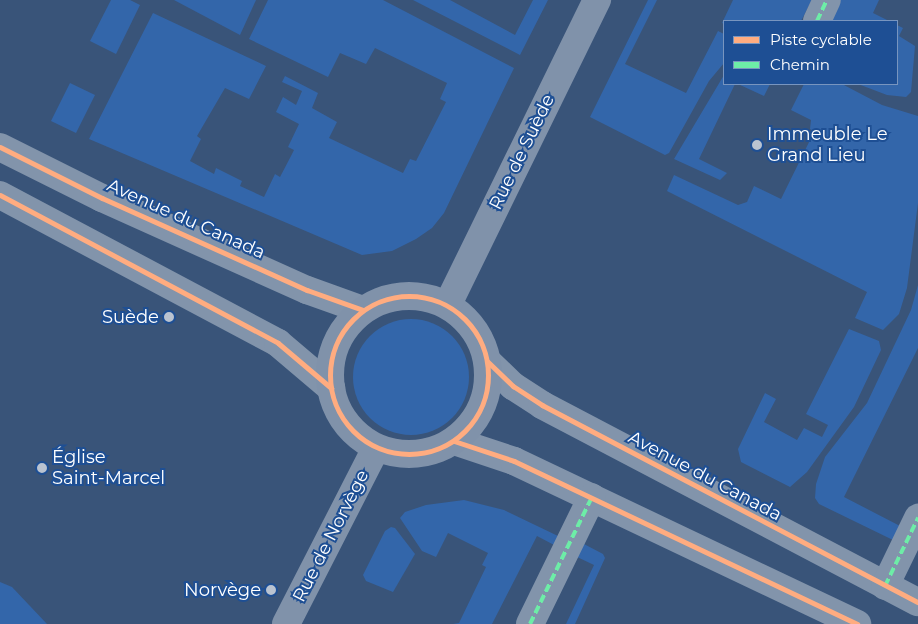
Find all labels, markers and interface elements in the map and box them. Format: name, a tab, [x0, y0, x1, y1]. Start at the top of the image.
legend	[723, 20, 898, 85]
text: Piste cyclable	[770, 30, 872, 49]
text: Chemin	[770, 55, 830, 74]
street label: Rue de Suède	[485, 91, 559, 213]
place label: Immeuble Le Grand Lieu	[767, 124, 888, 166]
marker: Immeuble Le Grand Lieu	[751, 139, 763, 151]
street label: Avenue du Canada	[104, 174, 268, 264]
place label: Suède	[102, 306, 159, 328]
marker: Suède	[163, 311, 175, 323]
street label: Avenue du Canada	[625, 426, 785, 526]
place label: Église Saint-Marcel	[52, 447, 165, 489]
marker: Église Saint-Marcel	[36, 462, 48, 474]
street label: Rue de Norvège	[288, 466, 374, 606]
place label: Norvège	[184, 579, 261, 601]
marker: Norvège	[265, 584, 277, 596]

